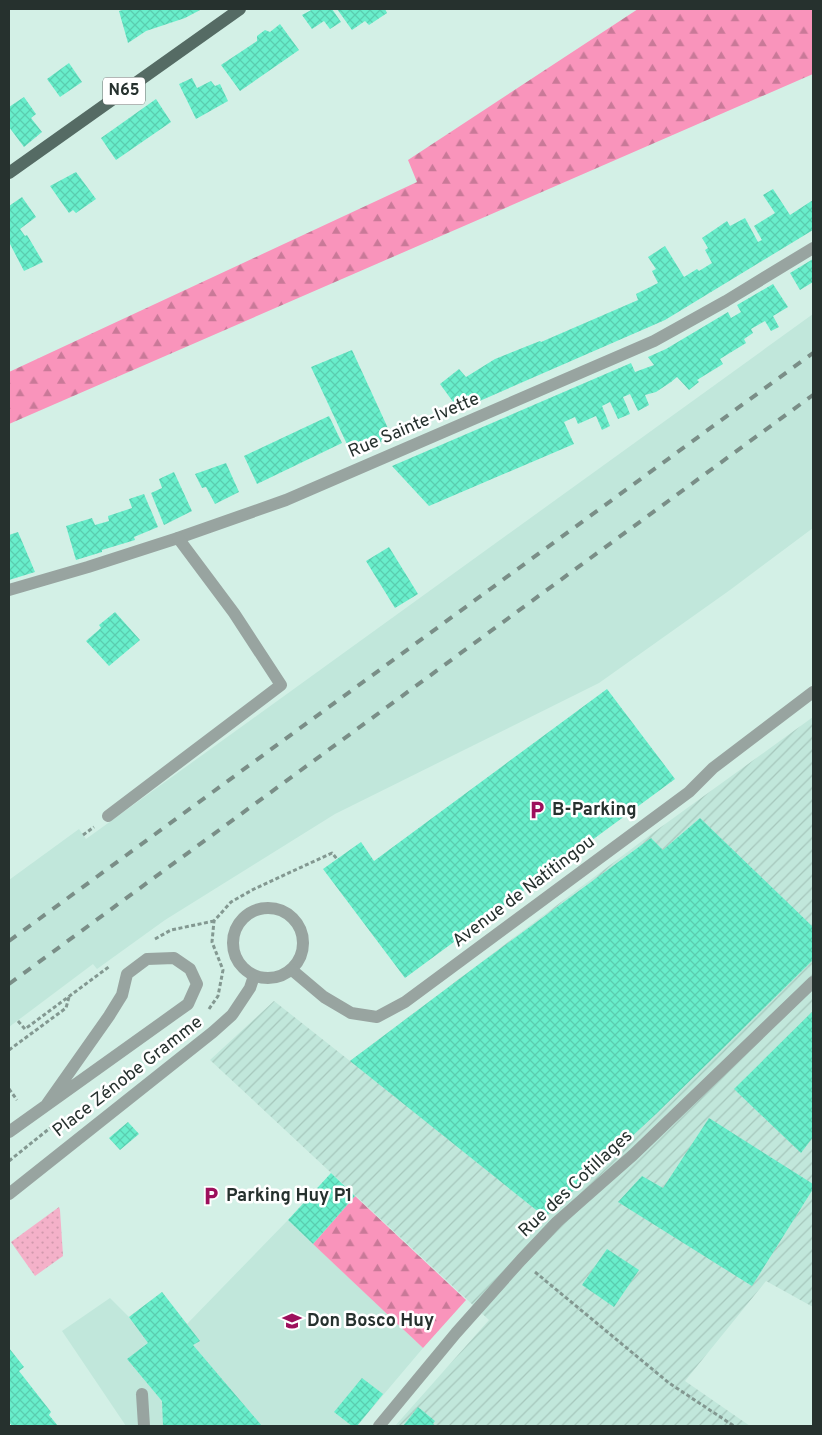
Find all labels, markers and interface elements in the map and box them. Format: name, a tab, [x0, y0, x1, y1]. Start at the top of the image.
road number: N65	[103, 78, 145, 104]
street label: Rue Sainte-Ivette	[345, 388, 483, 464]
parking icon: B-Parking	[526, 799, 548, 821]
place label: B-Parking	[552, 799, 637, 822]
street label: Avenue de Natitingou	[448, 831, 600, 953]
street label: Place Zénobe Gramme	[48, 1011, 208, 1143]
street label: Rue des Cotillages	[514, 1125, 638, 1243]
parking icon: Parking Huy P1	[200, 1185, 222, 1207]
place label: Parking Huy P1	[226, 1185, 353, 1208]
school or university icon: Don Bosco Huy	[281, 1310, 303, 1332]
place label: Don Bosco Huy	[307, 1310, 434, 1333]

